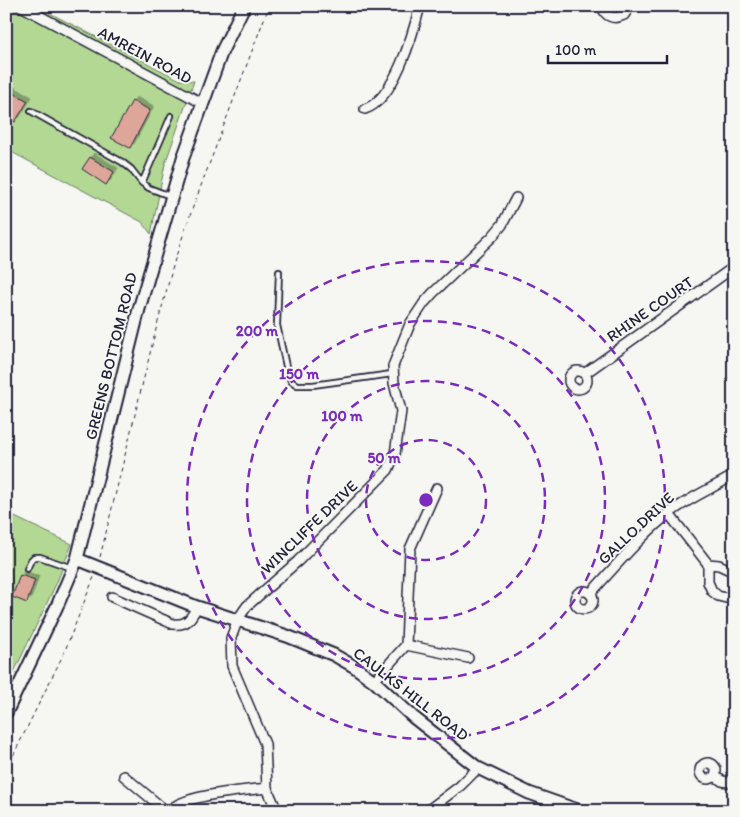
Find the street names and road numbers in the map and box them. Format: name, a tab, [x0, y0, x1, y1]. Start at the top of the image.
street label: AMREIN ROAD	[95, 22, 195, 88]
street label: GREENS BOTTOM ROAD	[81, 270, 141, 442]
street label: RHINE COURT	[603, 272, 697, 346]
street label: WINCLIFFE DRIVE	[257, 476, 361, 578]
street label: GALLO DRIVE	[594, 488, 678, 568]
street label: CAULKS HILL ROAD	[350, 643, 472, 745]

